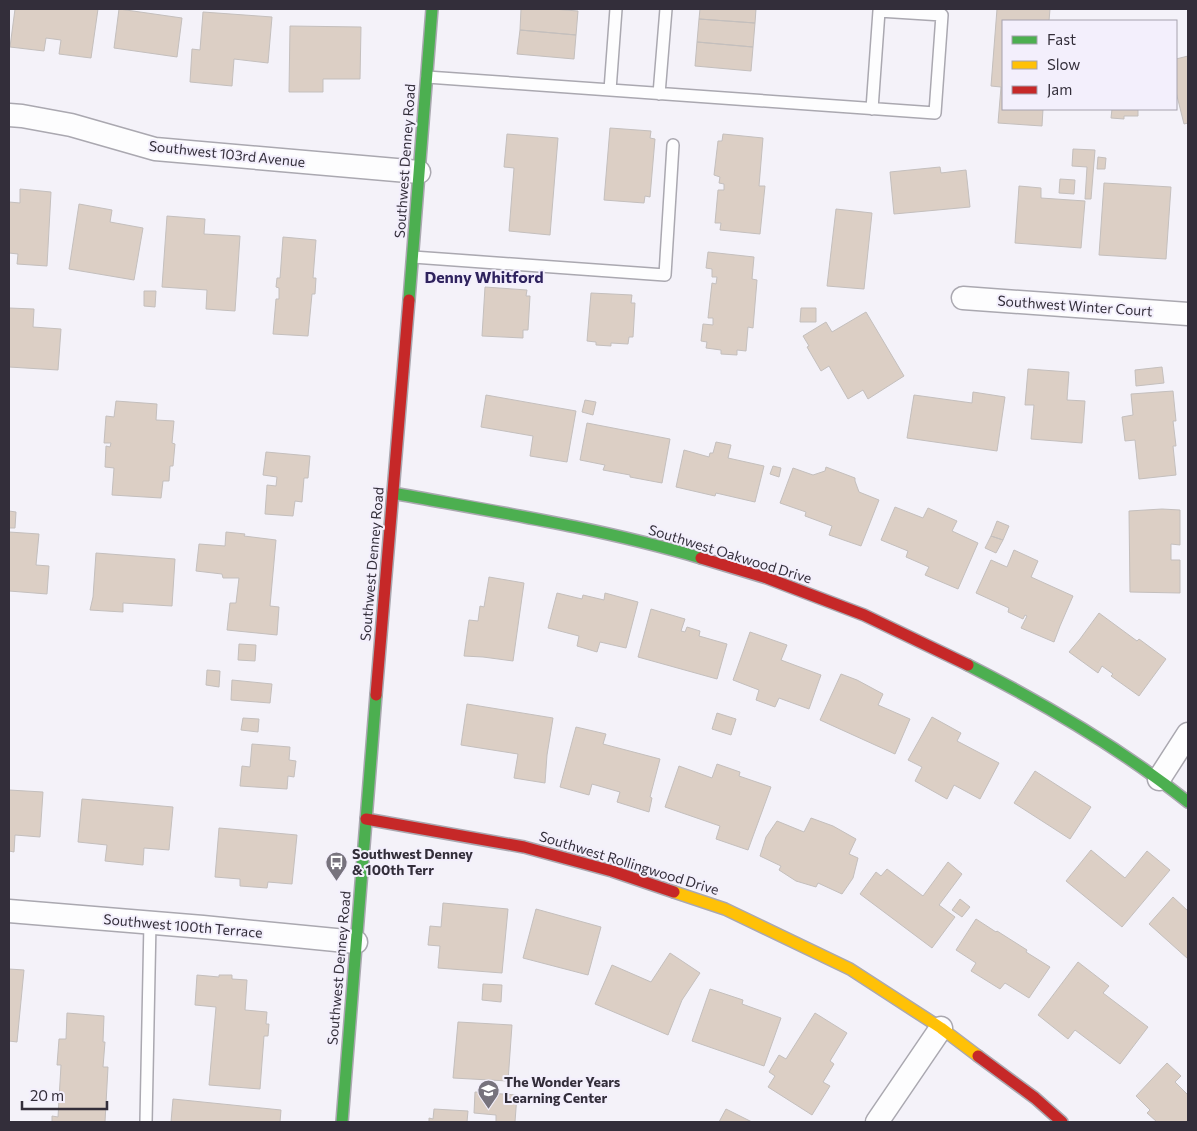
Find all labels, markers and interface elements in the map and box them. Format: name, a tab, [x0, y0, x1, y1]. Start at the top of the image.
legend	[1002, 20, 1177, 110]
text: Fast	[1047, 30, 1076, 48]
text: Slow	[1047, 55, 1080, 73]
text: Jam	[1047, 80, 1072, 98]
street label: Southwest Denney Road	[391, 83, 418, 239]
street label: Southwest 103rd Avenue	[148, 137, 306, 170]
district label: Denny Whitford	[424, 267, 544, 286]
street label: Southwest Winter Court	[997, 292, 1153, 319]
street label: Southwest Denney Road	[356, 486, 387, 642]
street label: Southwest Oakwood Drive	[647, 521, 814, 586]
street label: Southwest Rollingwood Drive	[537, 827, 721, 898]
place label: Southwest Denney & 100th Terr	[352, 845, 473, 878]
bus stop icon: Southwest Denney & 100th Terr	[324, 850, 348, 881]
street label: Southwest Denney Road	[323, 890, 354, 1046]
street label: Southwest 100th Terrace	[103, 910, 263, 941]
place label: The Wonder Years Learning Center	[504, 1073, 621, 1106]
scale bar	[22, 1078, 108, 1110]
school or university icon: The Wonder Years Learning Center	[476, 1078, 500, 1109]
text: 20 m	[30, 1086, 64, 1104]

